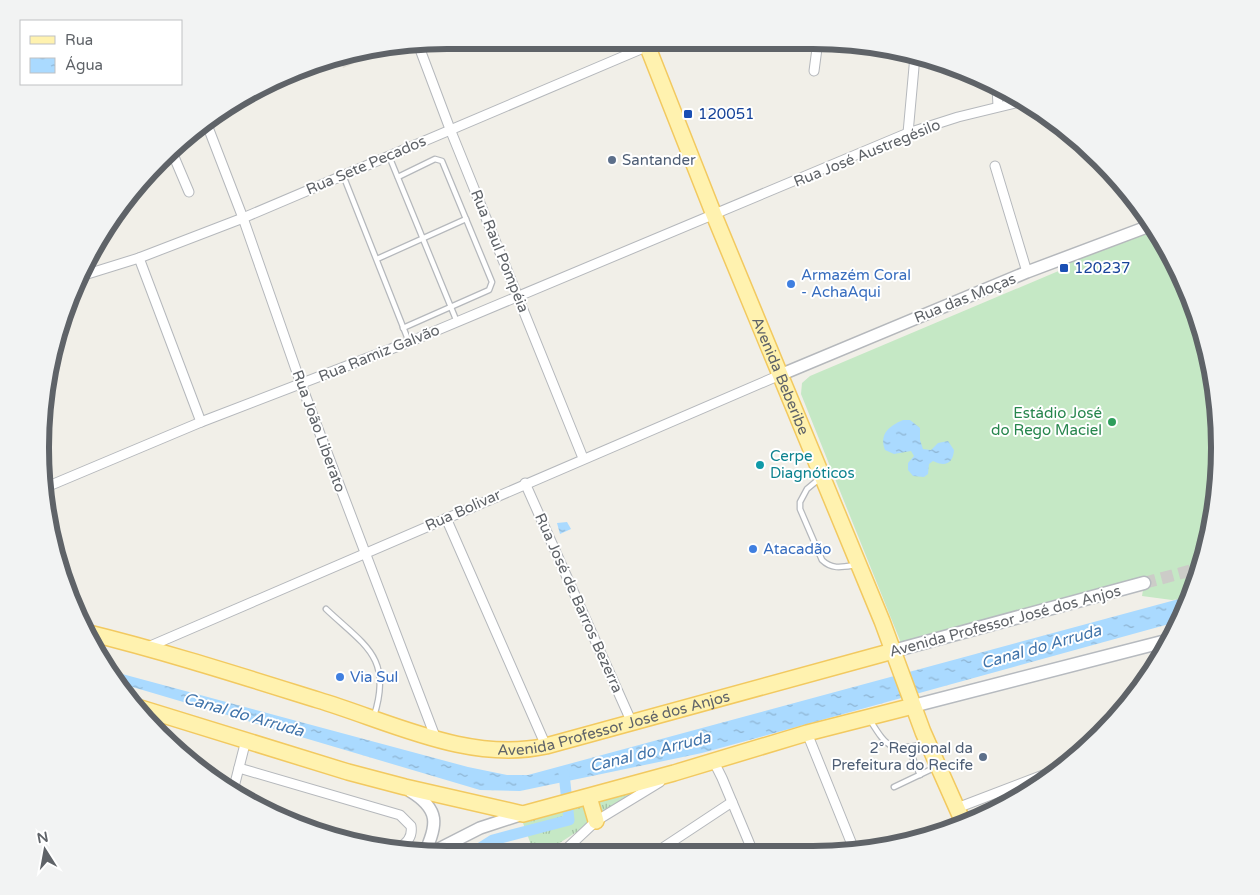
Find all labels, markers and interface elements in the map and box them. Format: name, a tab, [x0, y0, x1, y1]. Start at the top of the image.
legend	[20, 20, 182, 85]
text: Rua	[65, 31, 93, 49]
text: Água	[65, 56, 103, 74]
place label: 120051	[698, 105, 755, 123]
marker: 120051	[682, 108, 694, 120]
street label: Rua José Austregésilo	[791, 115, 943, 191]
street label: Rua Sete Pecados	[303, 132, 429, 198]
place label: Santander	[622, 151, 696, 169]
marker: Santander	[606, 154, 618, 166]
street label: Rua Raul Pompéia	[467, 187, 533, 315]
place label: 120237	[1074, 259, 1131, 277]
marker: 120237	[1058, 262, 1070, 274]
place label: Armazém Coral - AchaAqui	[801, 266, 911, 301]
street label: Rua das Moças	[911, 269, 1019, 327]
marker: Armazém Coral - AchaAqui	[785, 278, 797, 290]
street label: Avenida Beberibe	[748, 314, 813, 437]
street label: Rua Ramiz Galvão	[316, 320, 442, 386]
street label: Rua João Liberato	[289, 367, 349, 495]
place label: Estádio José do Rego Maciel	[991, 404, 1102, 439]
marker: Estádio José do Rego Maciel	[1106, 416, 1118, 428]
place label: Cerpe Diagnóticos	[770, 447, 855, 482]
marker: Cerpe Diagnóticos	[754, 459, 766, 471]
street label: Rua Bolivar	[422, 485, 504, 535]
street label: Rua José de Barros Bezerra	[531, 510, 627, 696]
place label: Atacadão	[763, 540, 831, 558]
marker: Atacadão	[747, 543, 759, 555]
street label: Avenida Professor José dos Anjos	[887, 581, 1123, 661]
water label: Canal do Arruda	[979, 620, 1105, 674]
place label: Via Sul	[350, 668, 398, 686]
marker: Via Sul	[334, 671, 346, 683]
street label: Avenida Professor José dos Anjos	[497, 687, 732, 759]
water label: Canal do Arruda	[181, 688, 307, 742]
water label: Canal do Arruda	[588, 727, 714, 777]
place label: 2° Regional da Prefeitura do Recife	[831, 739, 973, 774]
marker: 2° Regional da Prefeitura do Recife	[977, 751, 989, 763]
north arrow	[20, 825, 70, 875]
text: N	[35, 828, 50, 847]

